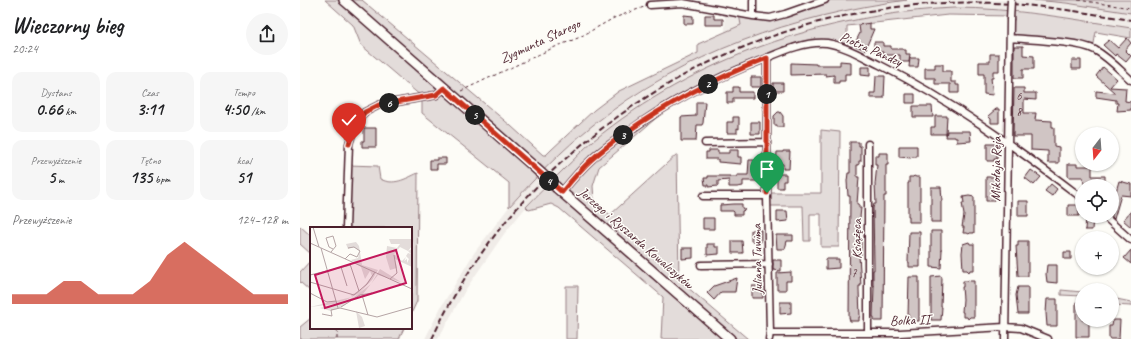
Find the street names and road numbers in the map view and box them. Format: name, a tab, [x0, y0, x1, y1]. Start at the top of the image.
street label: Zygmunta Starego	[497, 14, 585, 67]
street label: Piotra Pandzy	[837, 28, 906, 71]
street label: Mikołaja Reja	[987, 136, 1005, 202]
street label: Jerzego i Ryszarda Kowalczyków	[574, 183, 698, 294]
street label: Książęca	[848, 218, 865, 259]
street label: Juliana Tuwima	[748, 223, 766, 295]
street label: Bolka II	[890, 311, 934, 329]

